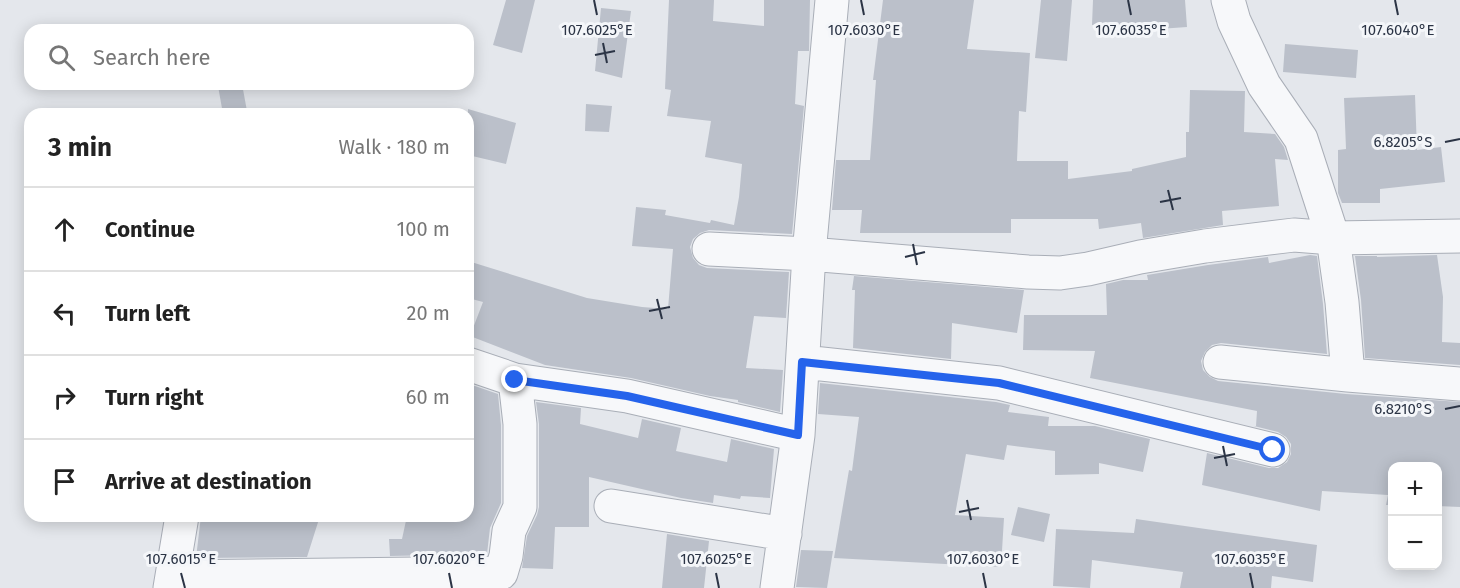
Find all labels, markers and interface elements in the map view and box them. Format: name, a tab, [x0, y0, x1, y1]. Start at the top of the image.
text: 107.6025°E	[561, 21, 633, 39]
text: 107.6030°E	[828, 21, 900, 39]
text: 107.6035°E	[1095, 21, 1167, 39]
text: 107.6040°E	[1361, 21, 1435, 39]
search box	[24, 24, 474, 90]
icon: search	[45, 41, 78, 74]
text: Search here	[93, 44, 211, 71]
text: 3 min	[48, 132, 112, 163]
text: 6.8205°S	[1374, 133, 1432, 151]
text: Walk · 180 m	[339, 135, 450, 159]
icon: ahead	[48, 213, 81, 246]
text: Continue	[105, 216, 195, 243]
text: 100 m	[397, 217, 450, 241]
icon: left	[48, 297, 81, 330]
text: Turn left	[105, 300, 190, 327]
text: 20 m	[407, 301, 450, 325]
route end	[501, 366, 527, 392]
icon: right	[48, 381, 81, 414]
text: Turn right	[105, 384, 204, 411]
text: 60 m	[406, 385, 450, 409]
text: 6.8210°S	[1374, 400, 1432, 418]
route start	[1259, 436, 1285, 462]
map controls	[1388, 462, 1442, 570]
button: +	[1388, 462, 1442, 516]
icon: arrive	[48, 465, 81, 498]
text: Arrive at destination	[105, 468, 312, 495]
button: −	[1388, 516, 1442, 570]
text: 107.6015°E	[146, 550, 216, 568]
text: 107.6020°E	[413, 550, 485, 568]
text: 107.6025°E	[680, 550, 752, 568]
text: 107.6030°E	[947, 550, 1019, 568]
text: 107.6035°E	[1214, 550, 1286, 568]

